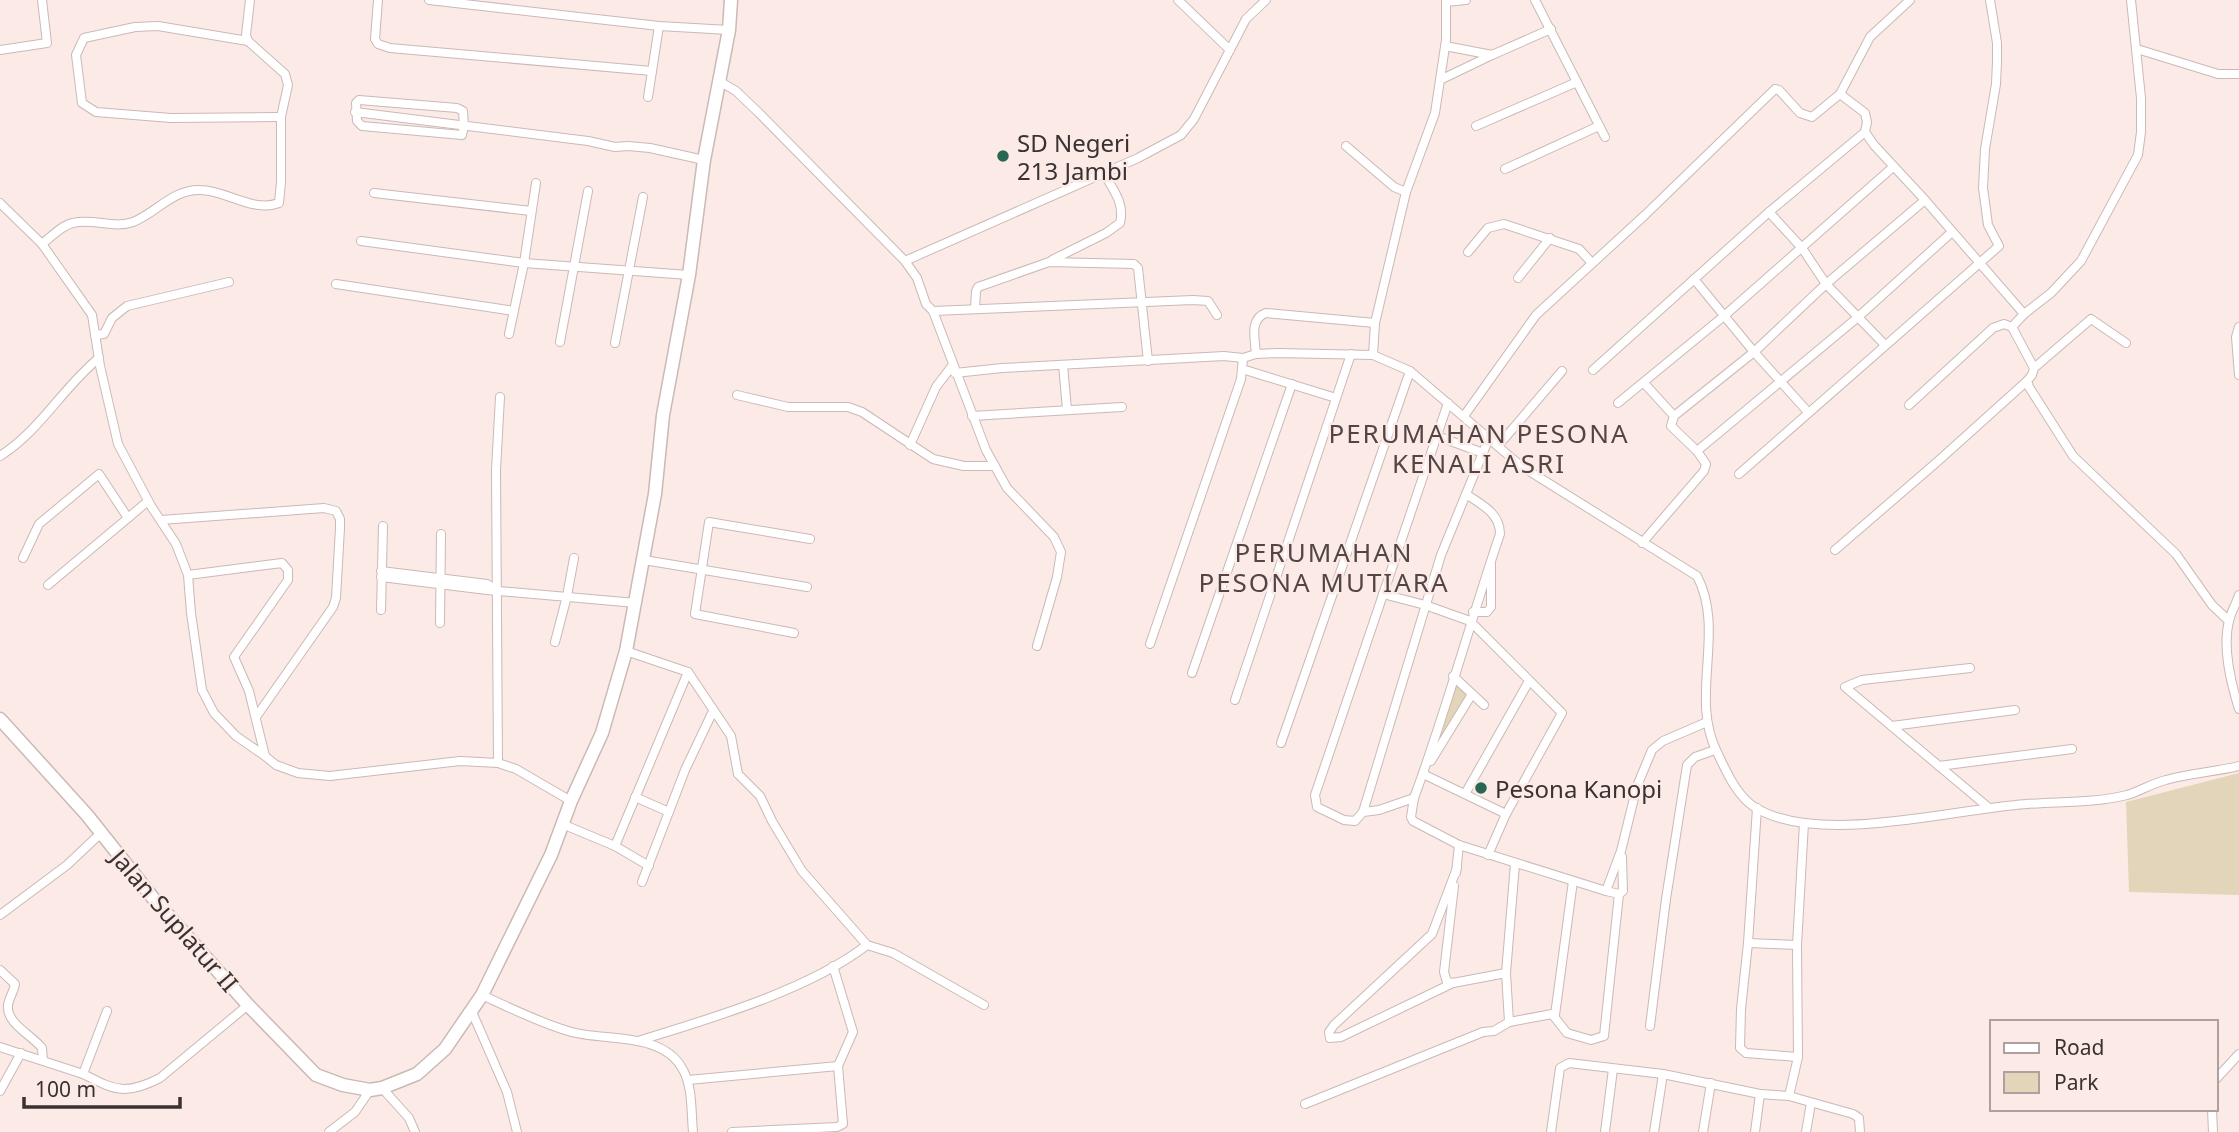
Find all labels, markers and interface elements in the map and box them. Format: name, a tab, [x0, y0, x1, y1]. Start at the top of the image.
place label: SD Negeri 213 Jambi	[1017, 126, 1130, 187]
marker: SD Negeri 213 Jambi	[995, 148, 1011, 164]
district label: PERUMAHAN PESONA KENALI ASRI	[1328, 415, 1630, 481]
district label: PERUMAHAN PESONA MUTIARA	[1198, 534, 1450, 600]
place label: Pesona Kanopi	[1495, 772, 1662, 805]
marker: Pesona Kanopi	[1473, 780, 1489, 796]
street label: Jalan Suplatur II	[102, 840, 246, 998]
legend	[1990, 1020, 2218, 1111]
text: Road	[2054, 1033, 2104, 1061]
scale bar	[24, 1066, 180, 1110]
text: Park	[2054, 1068, 2099, 1096]
text: 100 m	[35, 1075, 96, 1103]

